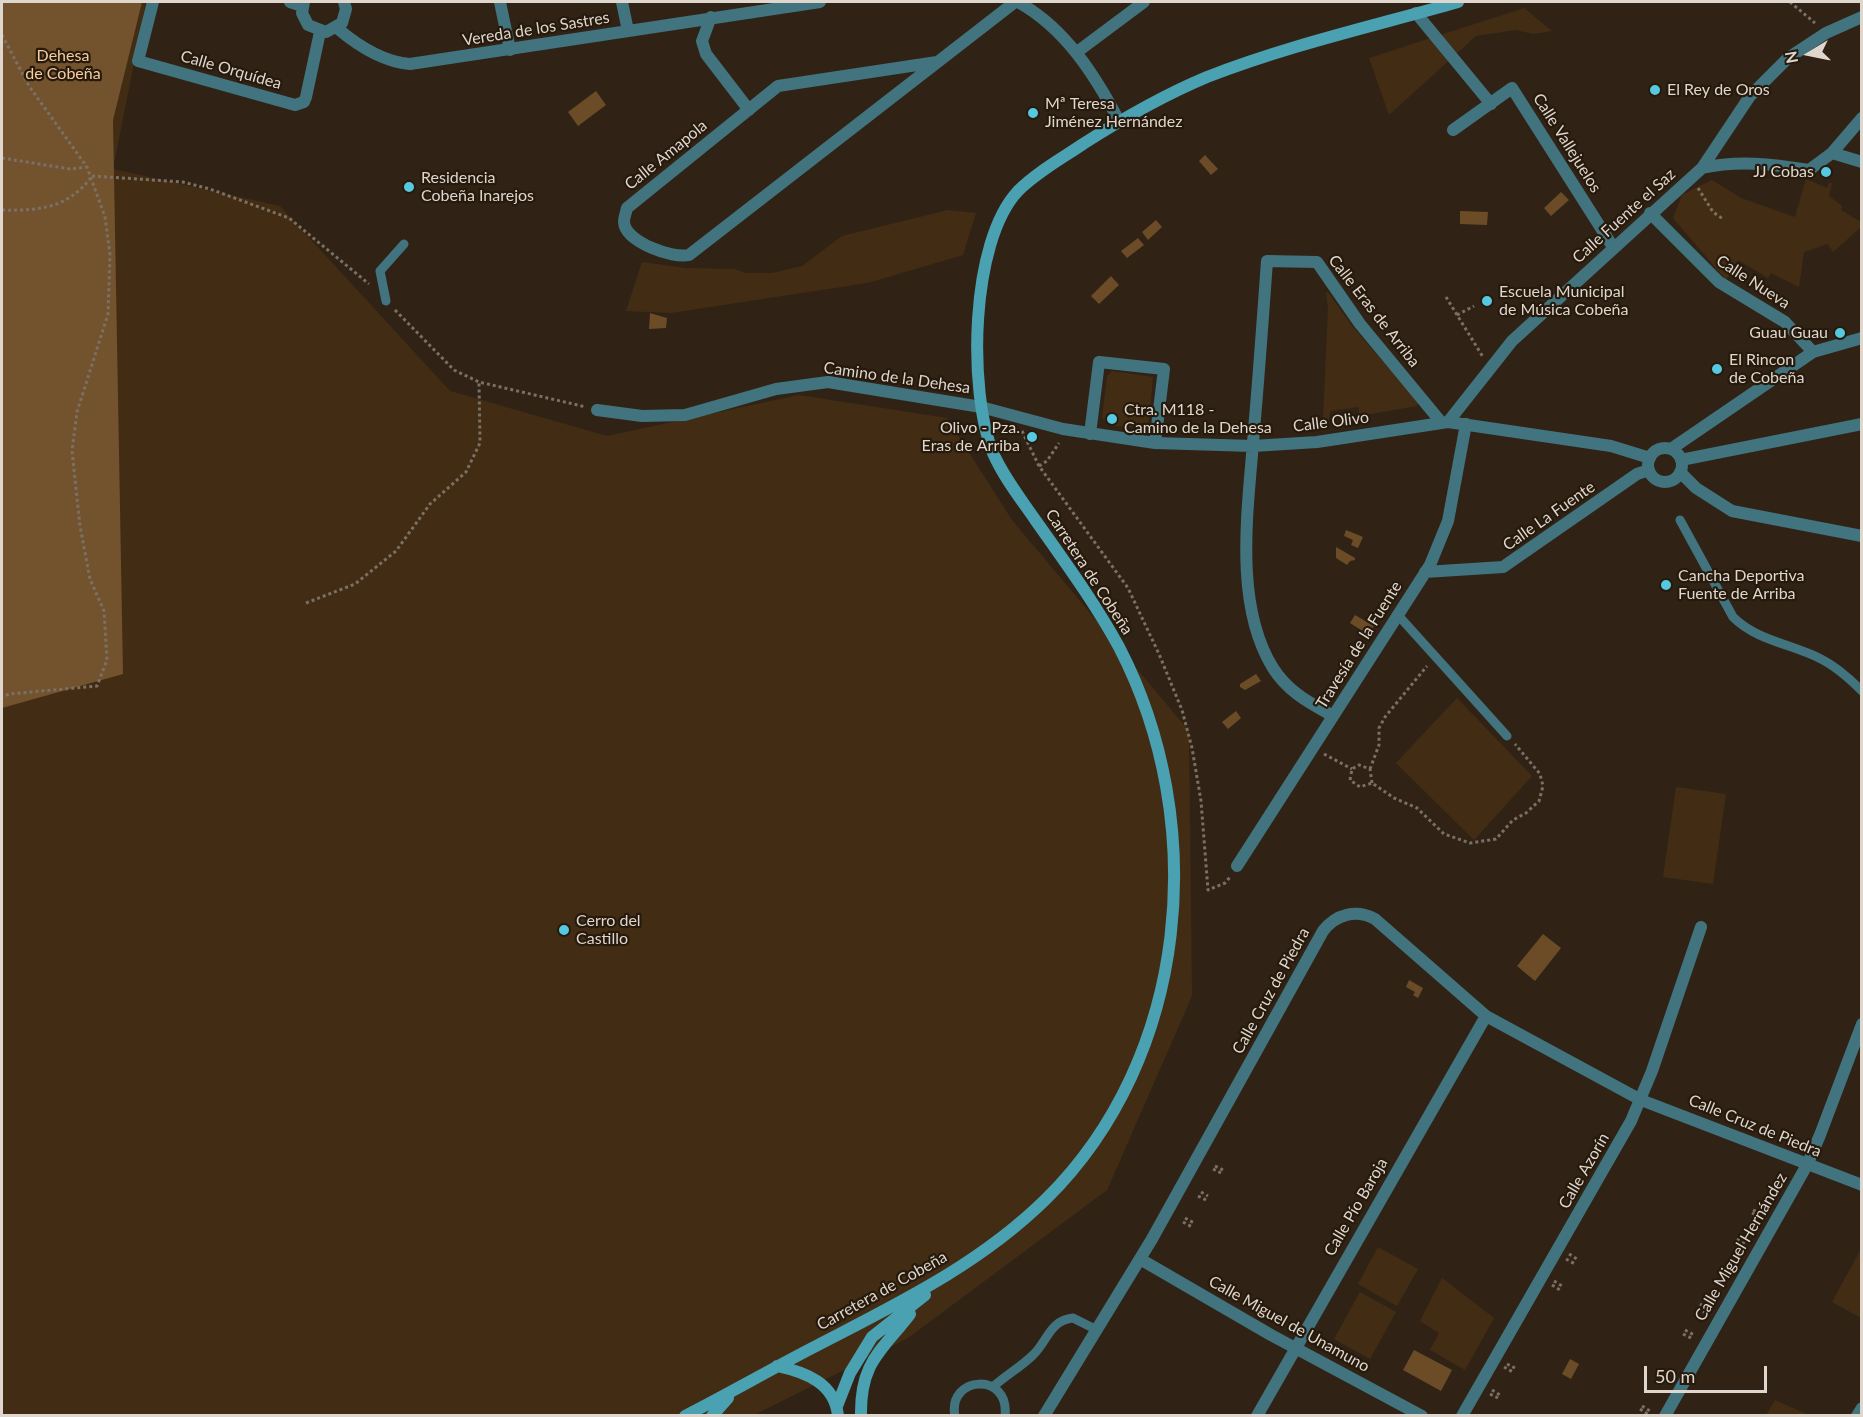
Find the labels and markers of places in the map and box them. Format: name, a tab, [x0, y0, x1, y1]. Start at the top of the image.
place label: El Rey de Oros	[1667, 80, 1770, 100]
marker: El Rey de Oros	[1648, 83, 1662, 97]
place label: Mª Teresa Jiménez Hernández	[1045, 94, 1182, 132]
marker: Mª Teresa Jiménez Hernández	[1026, 106, 1040, 120]
place label: JJ Cobas	[1753, 162, 1814, 182]
marker: JJ Cobas	[1819, 165, 1833, 179]
place label: Residencia Cobeña Inarejos	[421, 168, 534, 206]
marker: Residencia Cobeña Inarejos	[402, 180, 416, 194]
place label: Escuela Municipal de Música Cobeña	[1499, 282, 1628, 320]
marker: Escuela Municipal de Música Cobeña	[1480, 294, 1494, 308]
place label: Guau Guau	[1749, 323, 1828, 343]
marker: Guau Guau	[1833, 326, 1847, 340]
place label: El Rincon de Cobeña	[1729, 350, 1804, 388]
marker: El Rincon de Cobeña	[1710, 362, 1724, 376]
place label: Ctra. M118 - Camino de la Dehesa	[1124, 400, 1272, 438]
marker: Ctra. M118 - Camino de la Dehesa	[1105, 412, 1119, 426]
place label: Olivo - Pza. Eras de Arriba	[922, 418, 1020, 456]
marker: Olivo - Pza. Eras de Arriba	[1025, 430, 1039, 444]
place label: Cancha Deportiva Fuente de Arriba	[1678, 566, 1804, 604]
marker: Cancha Deportiva Fuente de Arriba	[1659, 578, 1673, 592]
place label: Cerro del Castillo	[576, 911, 641, 949]
marker: Cerro del Castillo	[557, 923, 571, 937]

